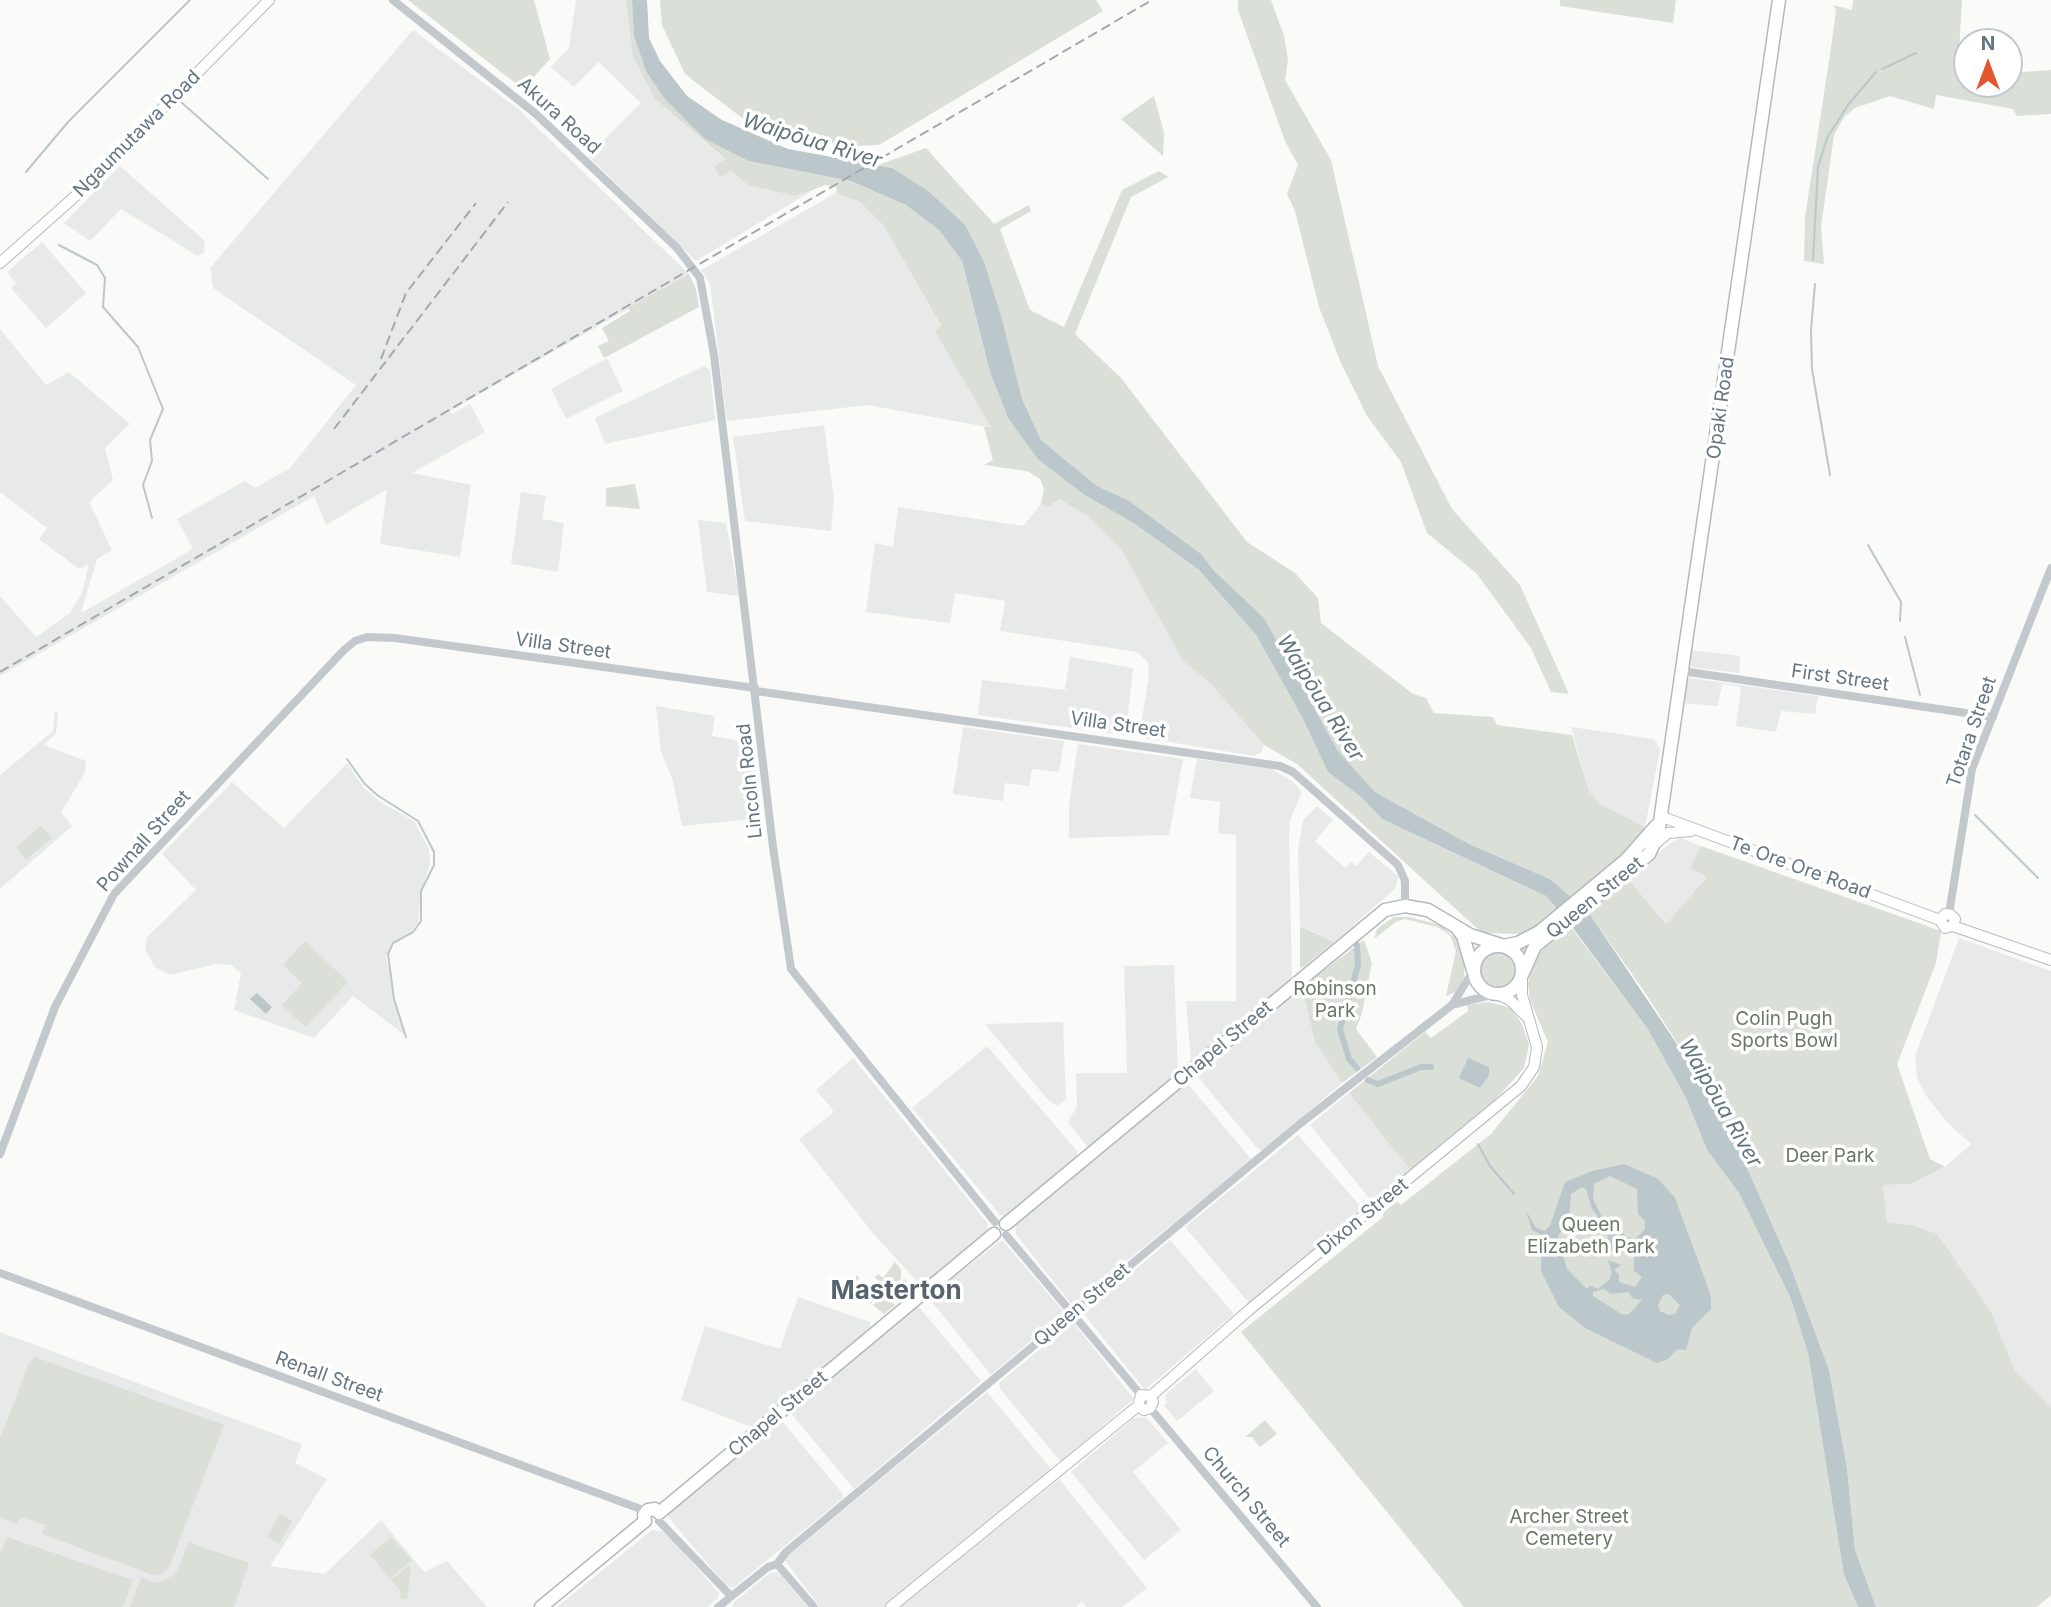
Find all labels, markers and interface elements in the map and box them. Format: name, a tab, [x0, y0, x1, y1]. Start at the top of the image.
north arrow	[1953, 28, 2023, 98]
text: N	[1981, 32, 1995, 55]
street label: Ngaumutawa Road	[69, 66, 205, 202]
street label: Akura Road	[513, 73, 605, 159]
water label: Waipōua River	[739, 108, 885, 174]
street label: Opaki Road	[1703, 355, 1739, 461]
street label: Villa Street	[514, 628, 612, 664]
water label: Waipōua River	[1271, 630, 1369, 766]
street label: First Street	[1790, 660, 1890, 696]
street label: Totara Street	[1942, 673, 2002, 791]
street label: Villa Street	[1069, 707, 1167, 743]
street label: Lincoln Road	[733, 722, 767, 840]
street label: Pownall Street	[92, 786, 196, 896]
street label: Te Ore Ore Road	[1726, 832, 1874, 904]
street label: Queen Street	[1542, 852, 1648, 944]
park label: Robinson Park	[1293, 978, 1377, 1022]
street label: Chapel Street	[1169, 996, 1277, 1092]
park label: Colin Pugh Sports Bowl	[1730, 1008, 1838, 1052]
water label: Waipōua River	[1673, 1034, 1767, 1172]
park label: Deer Park	[1785, 1145, 1875, 1167]
street label: Dixon Street	[1313, 1174, 1413, 1260]
park label: Queen Elizabeth Park	[1527, 1214, 1655, 1258]
street label: Queen Street	[1029, 1258, 1135, 1352]
district label: Masterton	[830, 1275, 962, 1307]
street label: Renall Street	[272, 1347, 386, 1407]
street label: Chapel Street	[724, 1366, 832, 1462]
street label: Church Street	[1197, 1442, 1295, 1552]
park label: Archer Street Cemetery	[1509, 1506, 1629, 1550]

